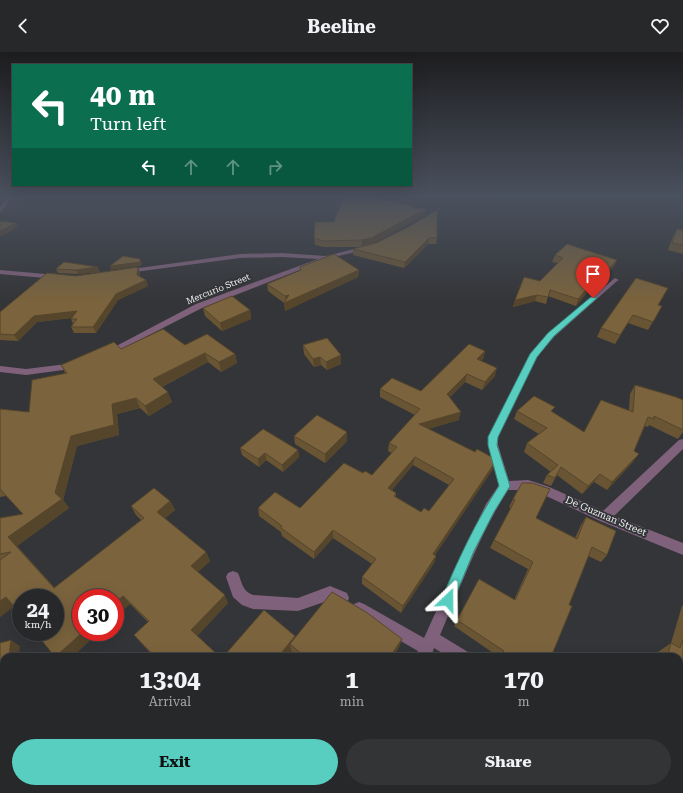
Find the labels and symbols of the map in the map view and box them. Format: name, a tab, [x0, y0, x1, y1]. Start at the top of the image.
pin	[576, 257, 610, 298]
street label: Mercurio Street	[185, 271, 252, 306]
street label: De Guzman Street	[564, 494, 648, 538]
position arrow	[427, 579, 469, 621]
speed limit sign: 30	[72, 589, 124, 641]

